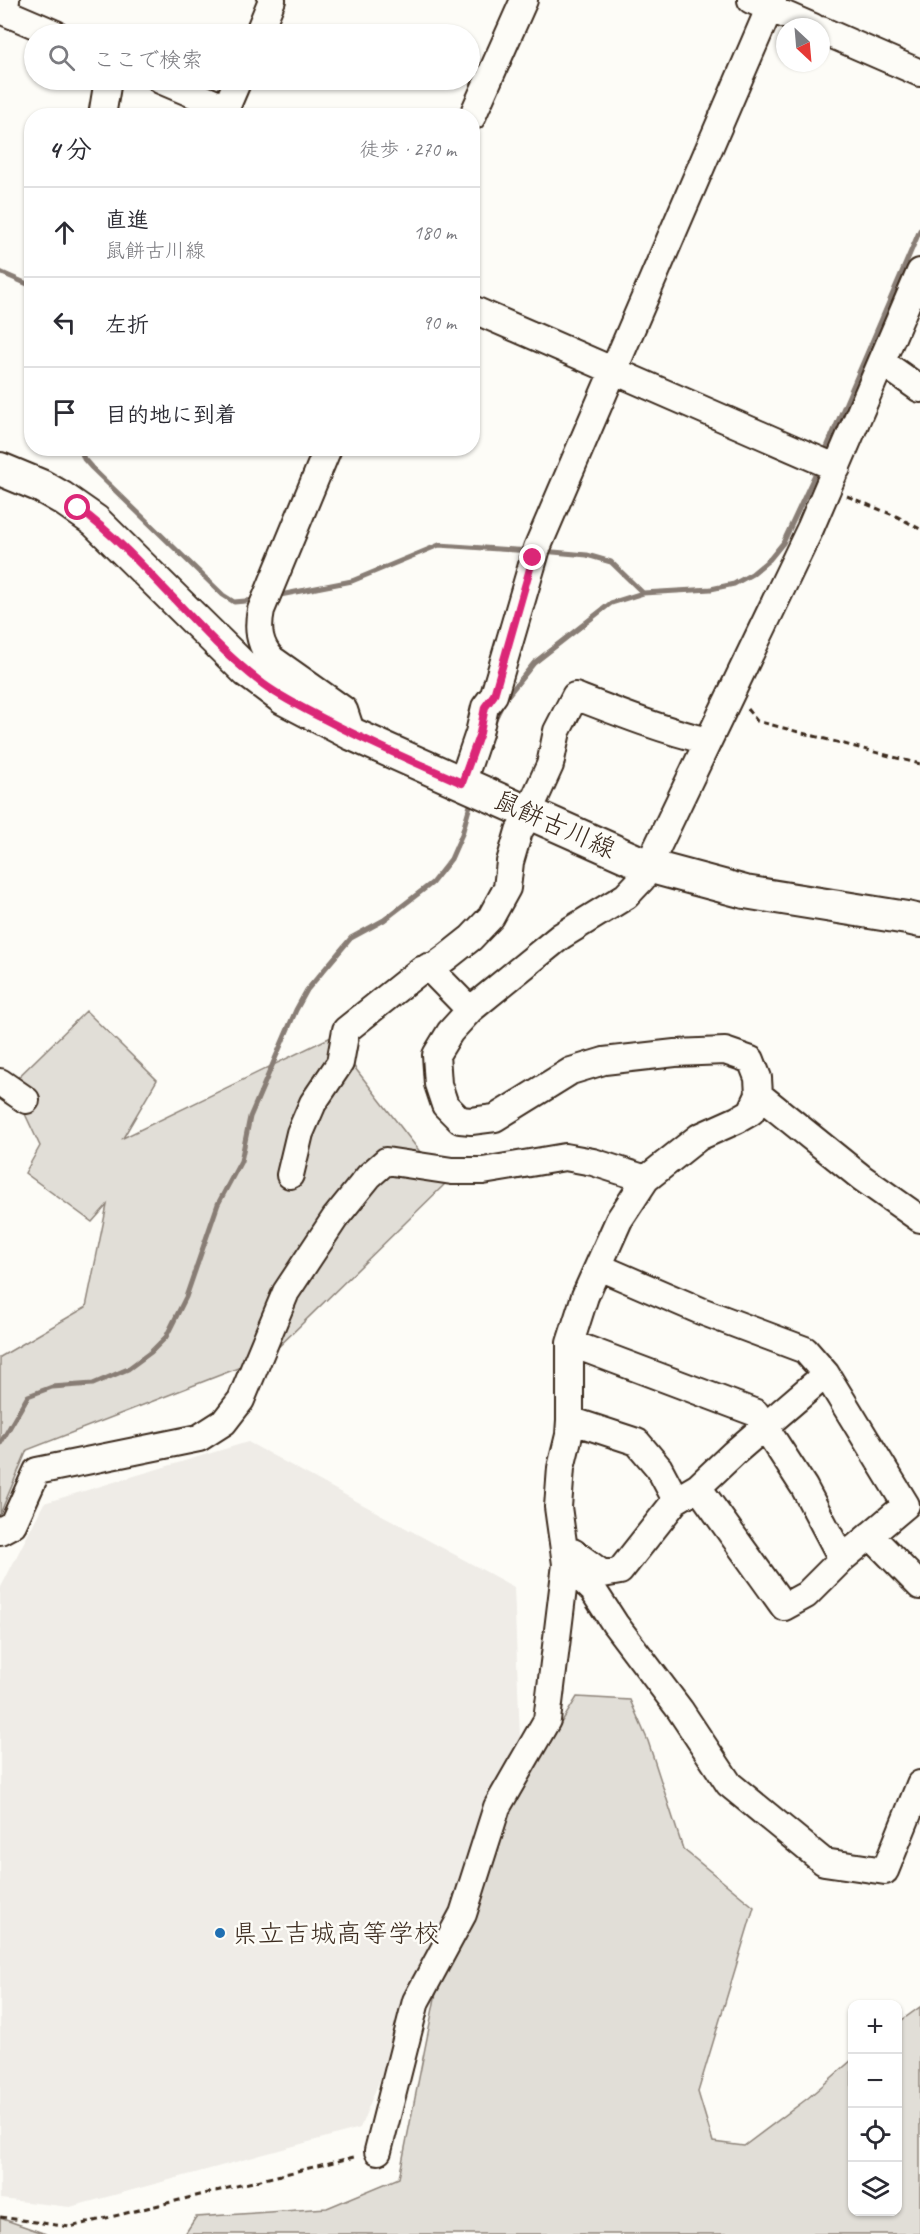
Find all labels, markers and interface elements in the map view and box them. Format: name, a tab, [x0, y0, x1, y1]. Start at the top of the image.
north arrow	[776, 18, 830, 72]
search box	[24, 24, 480, 90]
icon: search	[45, 41, 78, 74]
text: ここで検索	[93, 46, 203, 74]
text: 4 分	[48, 133, 92, 166]
text: 徒歩 · 270 m	[360, 137, 456, 162]
text: 直進	[105, 206, 149, 234]
icon: ahead	[48, 216, 81, 249]
text: 180 m	[413, 220, 456, 245]
text: 鼠餅古川線	[105, 238, 205, 263]
icon: left	[48, 306, 81, 339]
text: 90 m	[422, 310, 456, 335]
text: 左折	[105, 311, 149, 339]
icon: arrive	[48, 396, 81, 429]
text: 目的地に到着	[105, 401, 237, 429]
route start	[64, 494, 90, 520]
route end	[519, 544, 545, 570]
street label: 鼠餅古川線	[489, 783, 621, 866]
place label: 県立吉城高等学校	[232, 1917, 440, 1950]
marker: 県立吉城高等学校	[213, 1926, 227, 1940]
map controls	[848, 2000, 902, 2216]
button: +	[848, 2000, 902, 2054]
button: −	[848, 2054, 902, 2108]
button: locate	[848, 2108, 902, 2162]
button: layers	[848, 2162, 902, 2216]

